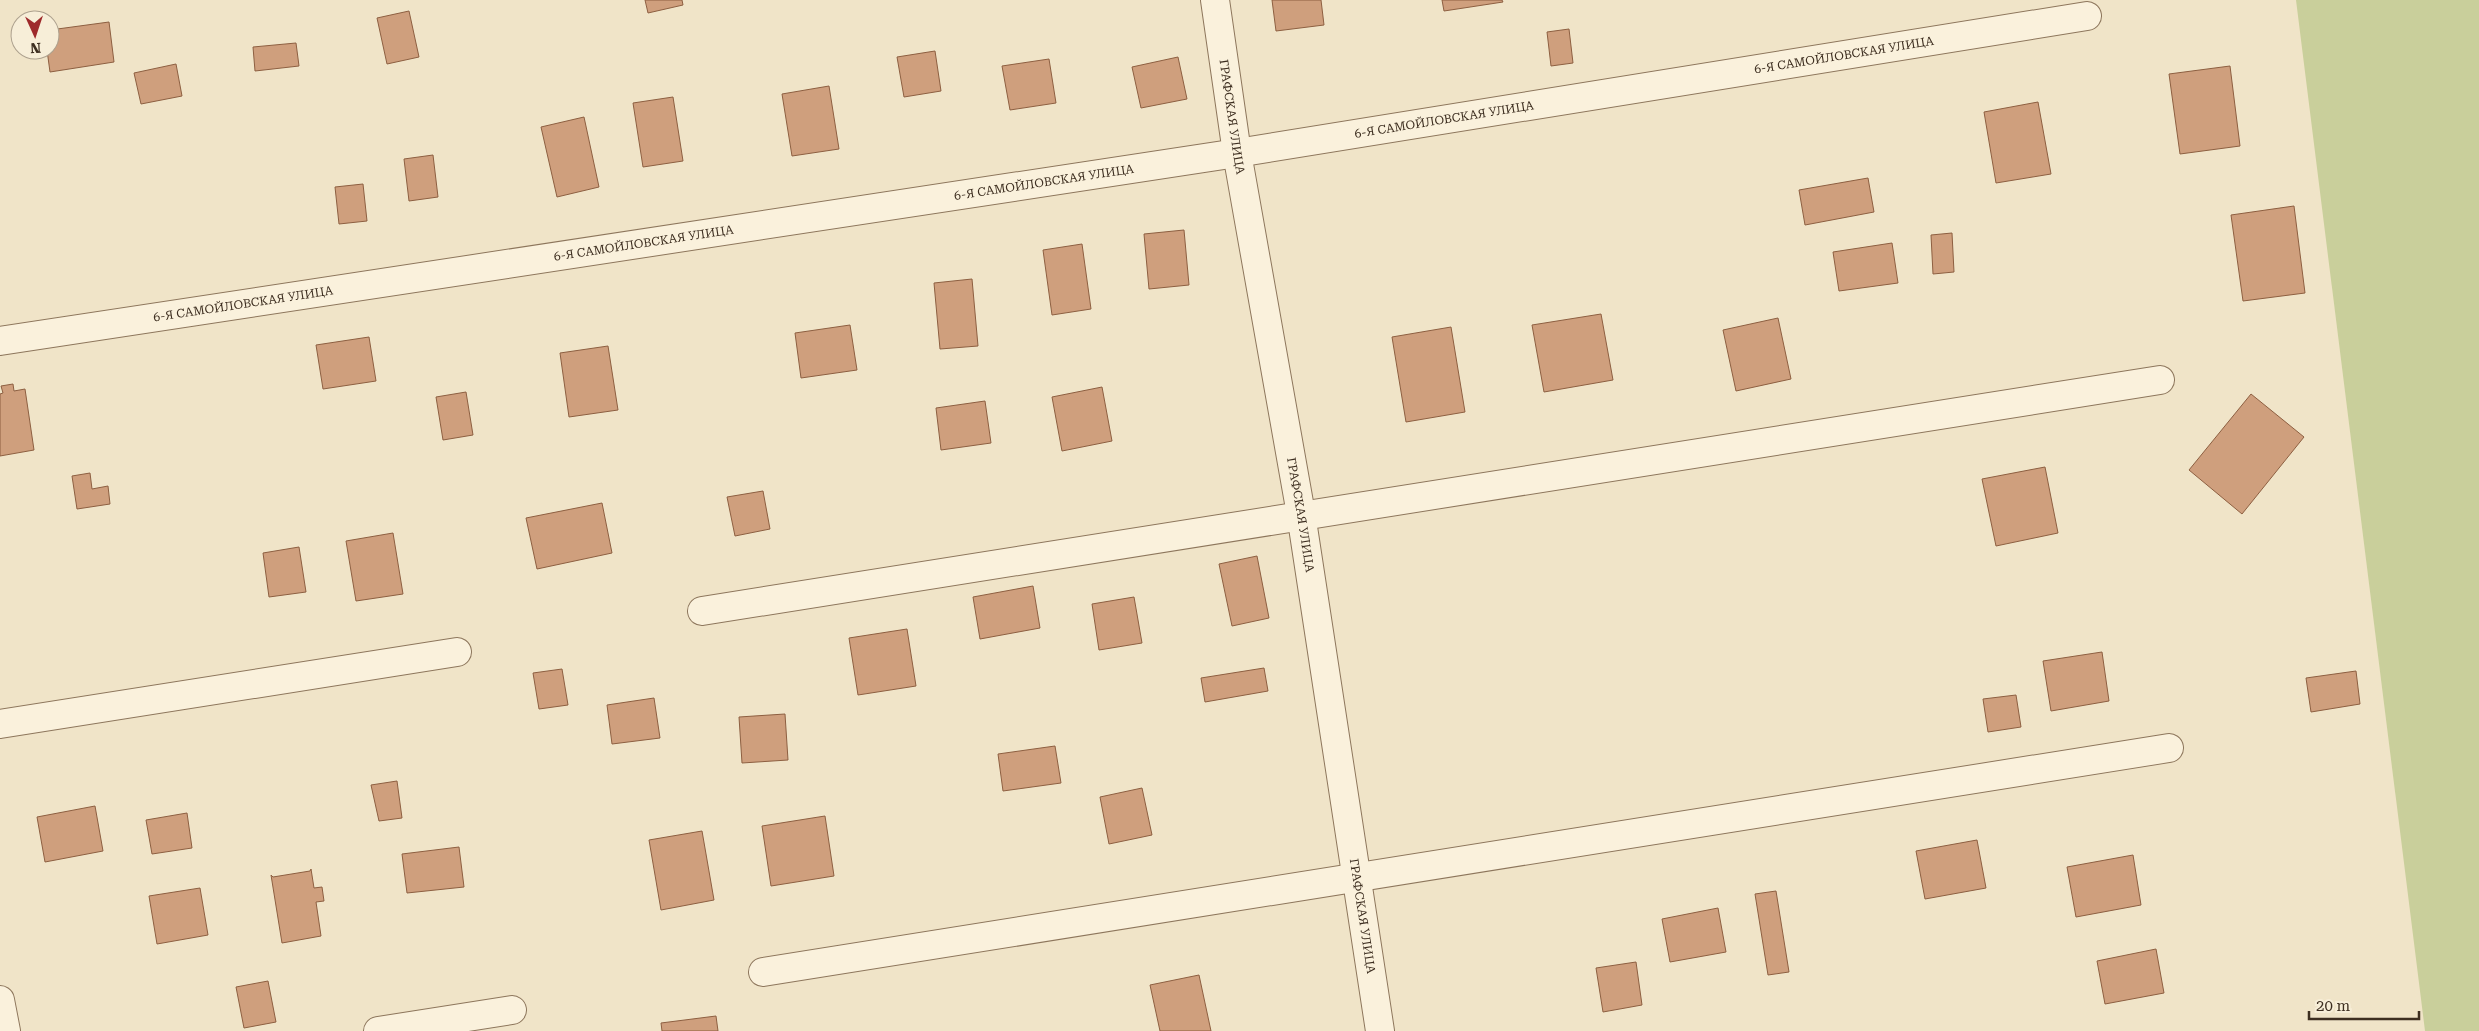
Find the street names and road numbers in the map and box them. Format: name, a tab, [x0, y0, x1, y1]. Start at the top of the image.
street label: 6-Я САМОЙЛОВСКАЯ УЛИЦА	[1753, 34, 1935, 77]
street label: ГРАФСКАЯ УЛИЦА	[1217, 58, 1248, 176]
street label: 6-Я САМОЙЛОВСКАЯ УЛИЦА	[1353, 98, 1535, 141]
street label: 6-Я САМОЙЛОВСКАЯ УЛИЦА	[953, 162, 1135, 203]
street label: 6-Я САМОЙЛОВСКАЯ УЛИЦА	[553, 223, 735, 264]
street label: 6-Я САМОЙЛОВСКАЯ УЛИЦА	[152, 283, 335, 325]
street label: ГРАФСКАЯ УЛИЦА	[1284, 456, 1317, 574]
street label: ГРАФСКАЯ УЛИЦА	[1347, 858, 1378, 975]

